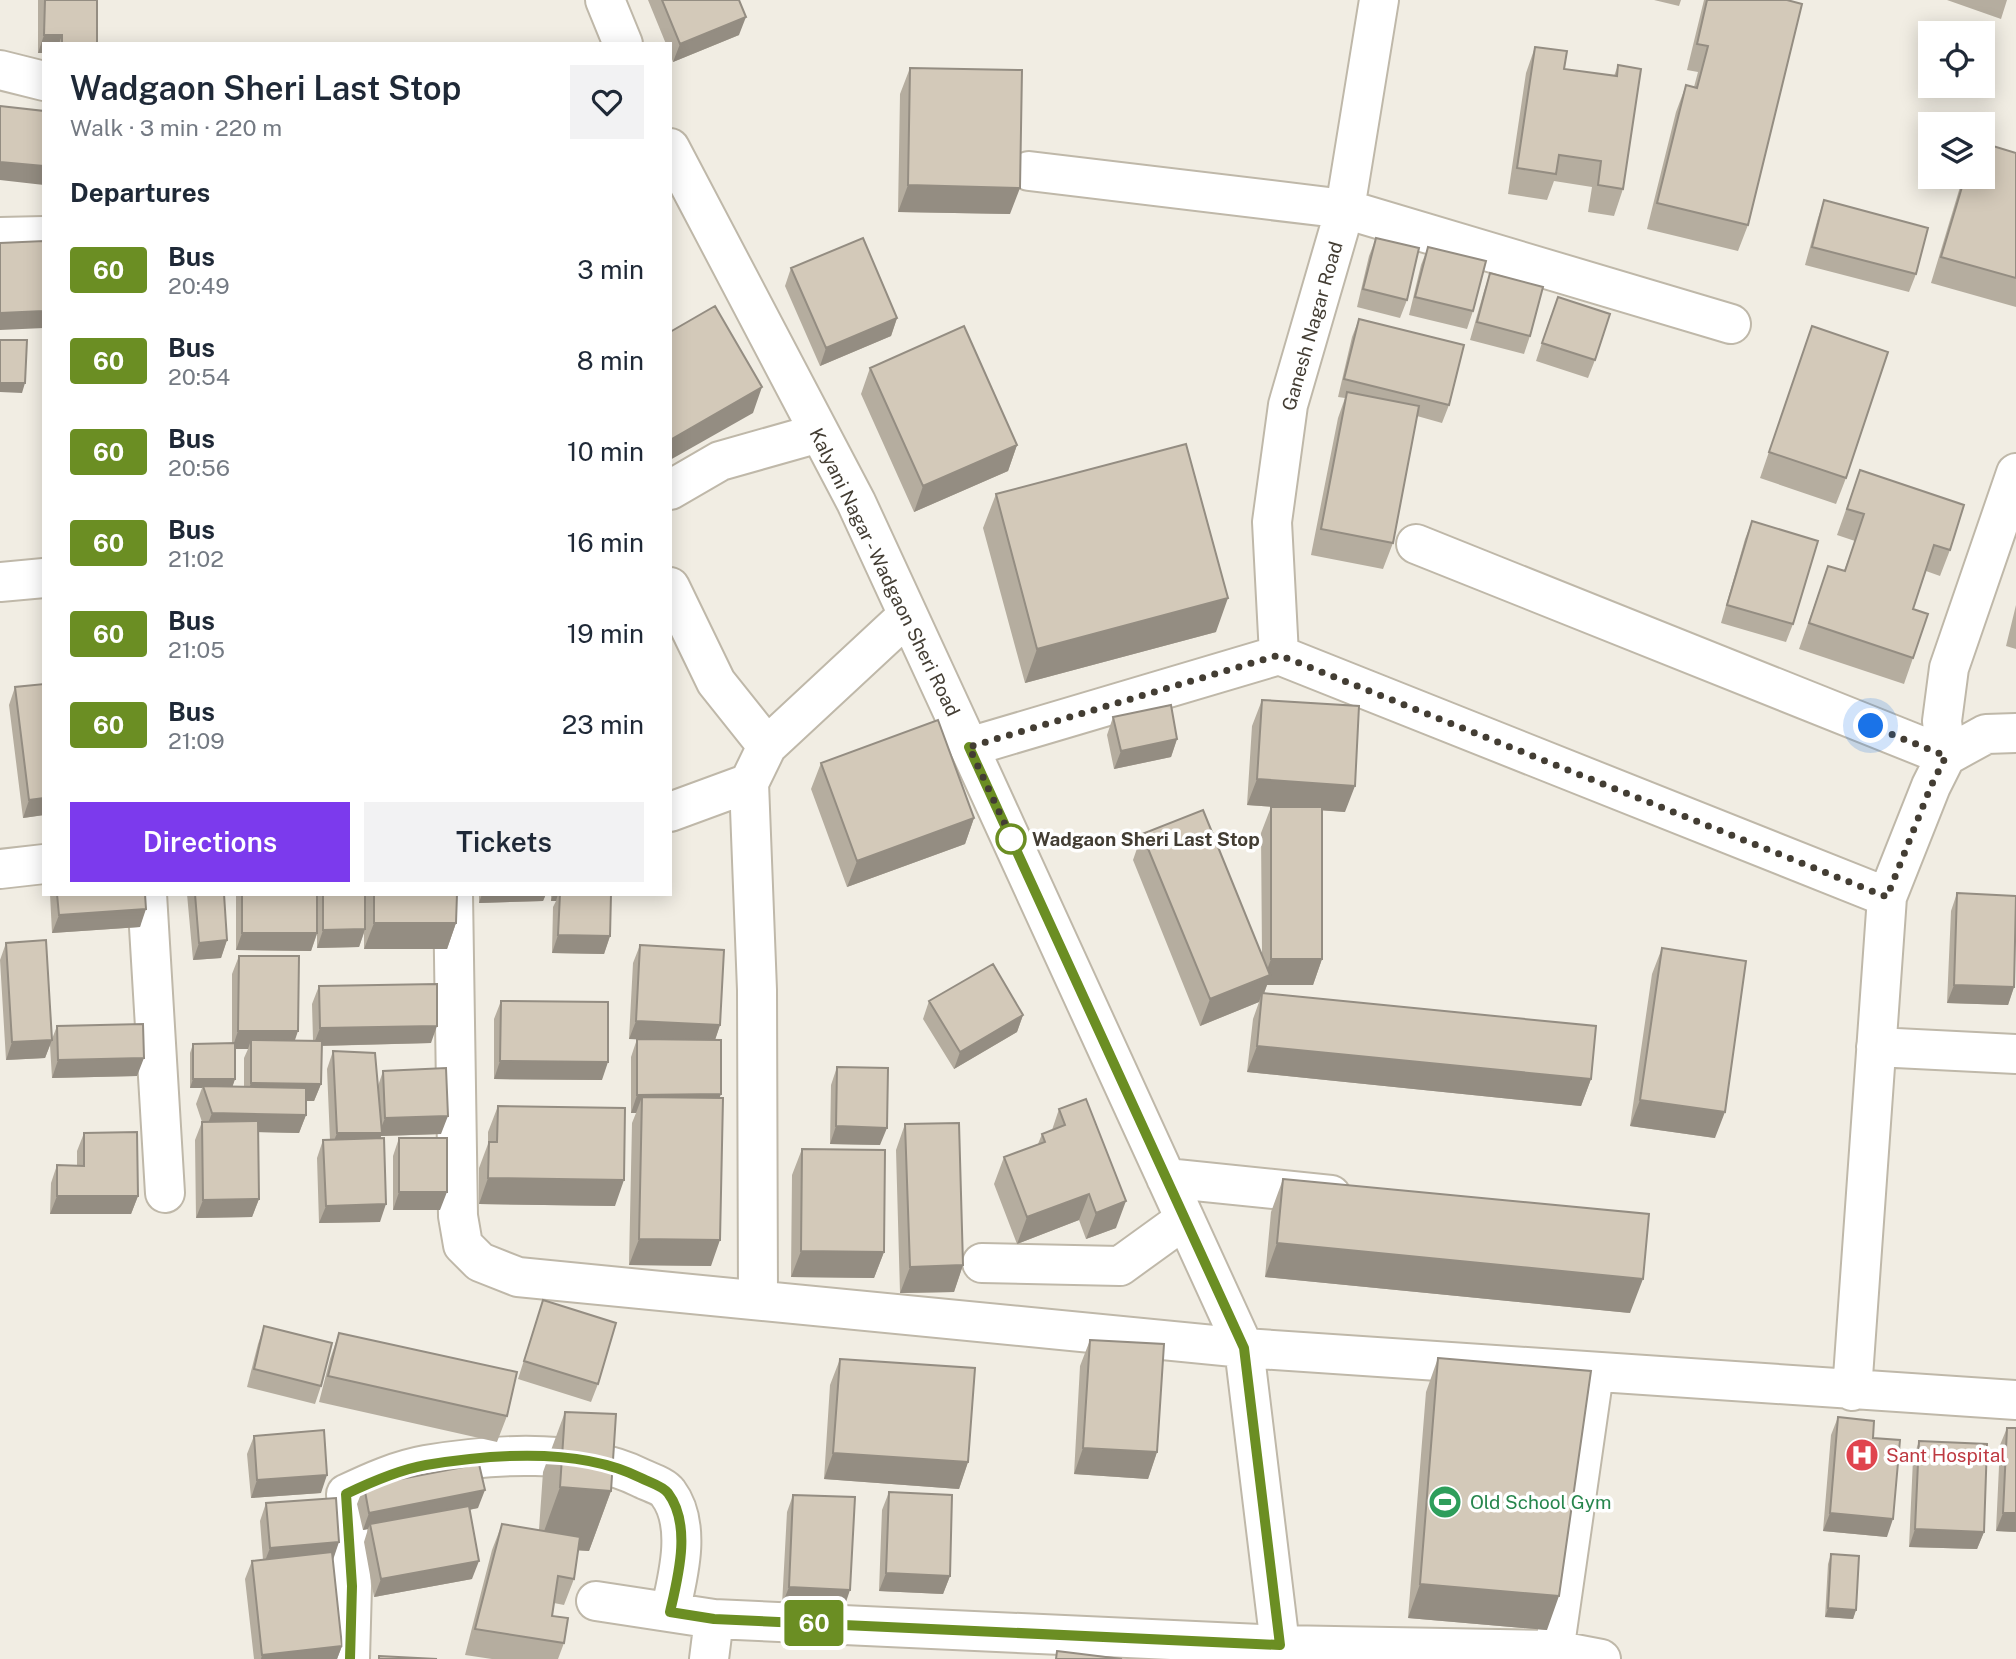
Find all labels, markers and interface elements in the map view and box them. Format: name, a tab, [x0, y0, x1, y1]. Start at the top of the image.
map controls	[1918, 21, 1995, 189]
button: locate	[1918, 21, 1995, 98]
button: heart	[570, 65, 644, 139]
text: Wadgaon Sheri Last Stop	[70, 69, 462, 107]
button: layers	[1918, 112, 1995, 189]
text: Walk · 3 min · 220 m	[70, 114, 282, 141]
text: Departures	[70, 177, 210, 208]
street label: Ganesh Nagar Road	[1277, 239, 1347, 413]
text: Bus	[168, 241, 215, 272]
text: 3 min	[577, 254, 644, 285]
text: 60	[93, 256, 124, 284]
text: 20:49	[168, 272, 230, 299]
text: Bus	[168, 332, 215, 363]
text: 8 min	[577, 345, 644, 376]
text: 60	[93, 347, 124, 375]
text: 20:54	[168, 363, 230, 390]
text: Bus	[168, 423, 215, 454]
street label: Kalyani Nagar - Wadgaon Sheri Road	[805, 424, 965, 720]
text: 10 min	[567, 436, 644, 467]
text: 60	[93, 438, 124, 466]
text: 20:56	[168, 454, 230, 481]
text: Bus	[168, 514, 215, 545]
text: 16 min	[567, 527, 644, 558]
text: 60	[93, 529, 124, 557]
text: 21:02	[168, 545, 224, 572]
text: Bus	[168, 605, 215, 636]
text: 19 min	[567, 618, 644, 649]
text: 60	[93, 620, 124, 648]
text: 21:05	[168, 636, 225, 663]
text: Bus	[168, 696, 215, 727]
your location	[1853, 708, 1888, 743]
text: 23 min	[562, 709, 644, 740]
text: 60	[93, 711, 124, 739]
text: 21:09	[168, 727, 225, 754]
button: Directions	[70, 802, 350, 882]
button: Tickets	[364, 802, 644, 882]
marker: Wadgaon Sheri Last Stop	[996, 824, 1026, 854]
place label: Wadgaon Sheri Last Stop	[1032, 828, 1260, 850]
hospital icon: Sant Hospital	[1843, 1436, 1881, 1474]
place label: Sant Hospital	[1886, 1444, 2006, 1466]
sports icon: Old School Gym	[1426, 1483, 1464, 1521]
place label: Old School Gym	[1470, 1491, 1611, 1513]
line badge: 60	[782, 1600, 846, 1646]
text: 60	[798, 1609, 830, 1637]

